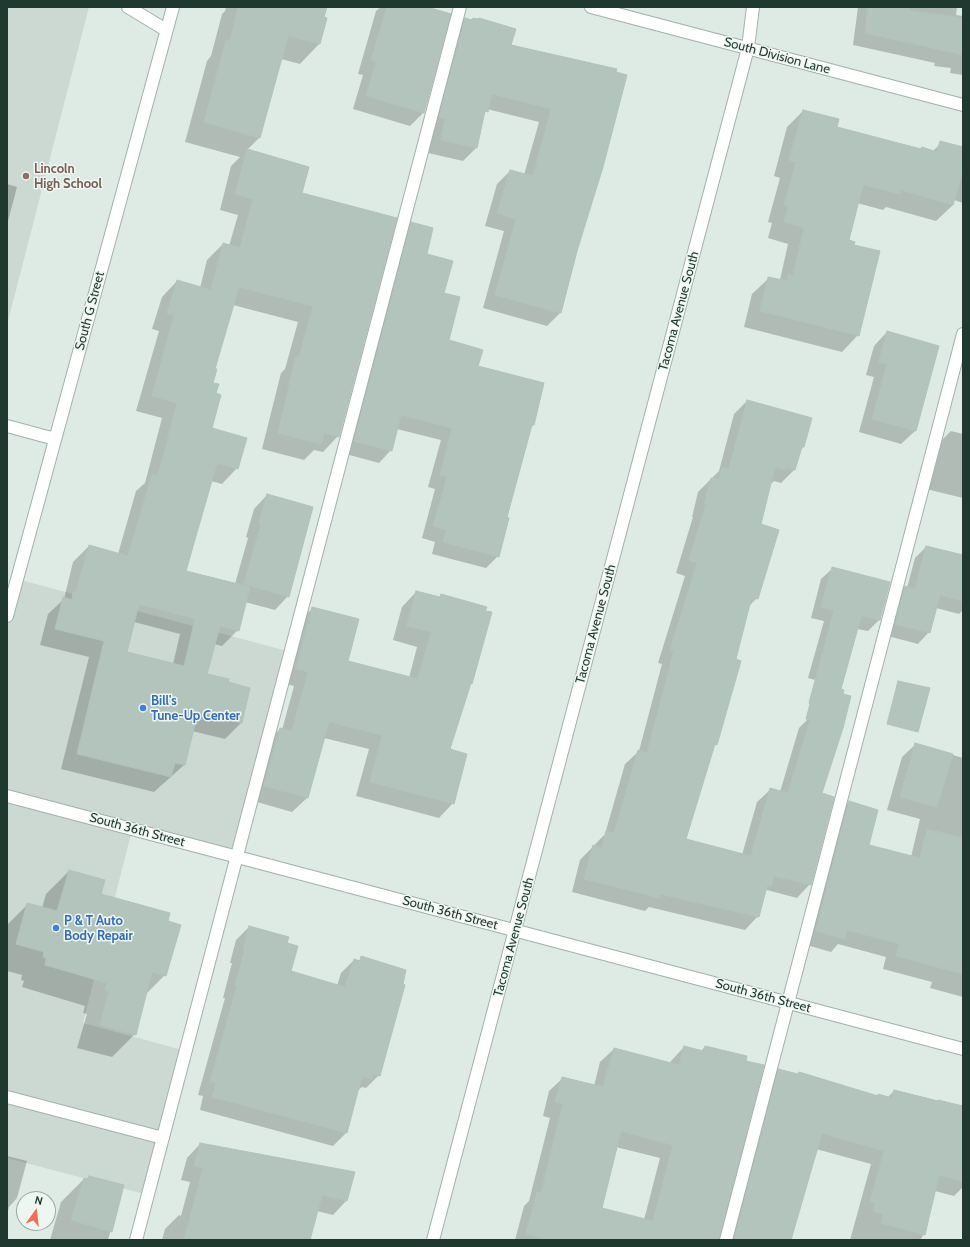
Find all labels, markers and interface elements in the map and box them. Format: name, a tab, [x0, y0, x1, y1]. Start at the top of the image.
street label: South Division Lane	[722, 34, 832, 78]
place label: Lincoln High School	[34, 161, 102, 192]
marker: Lincoln High School	[21, 171, 31, 181]
street label: Tacoma Avenue South	[656, 250, 702, 372]
street label: South G Street	[72, 270, 108, 352]
street label: Tacoma Avenue South	[573, 563, 619, 685]
place label: Bill's Tune-Up Center	[151, 693, 240, 724]
marker: Bill's Tune-Up Center	[138, 703, 148, 713]
street label: South 36th Street	[88, 810, 186, 850]
street label: Tacoma Avenue South	[491, 876, 537, 998]
street label: South 36th Street	[401, 893, 499, 933]
place label: P & T Auto Body Repair	[64, 913, 133, 944]
marker: P & T Auto Body Repair	[51, 923, 61, 933]
street label: South 36th Street	[714, 976, 812, 1016]
north arrow	[16, 1191, 56, 1231]
text: N	[33, 1193, 44, 1208]

